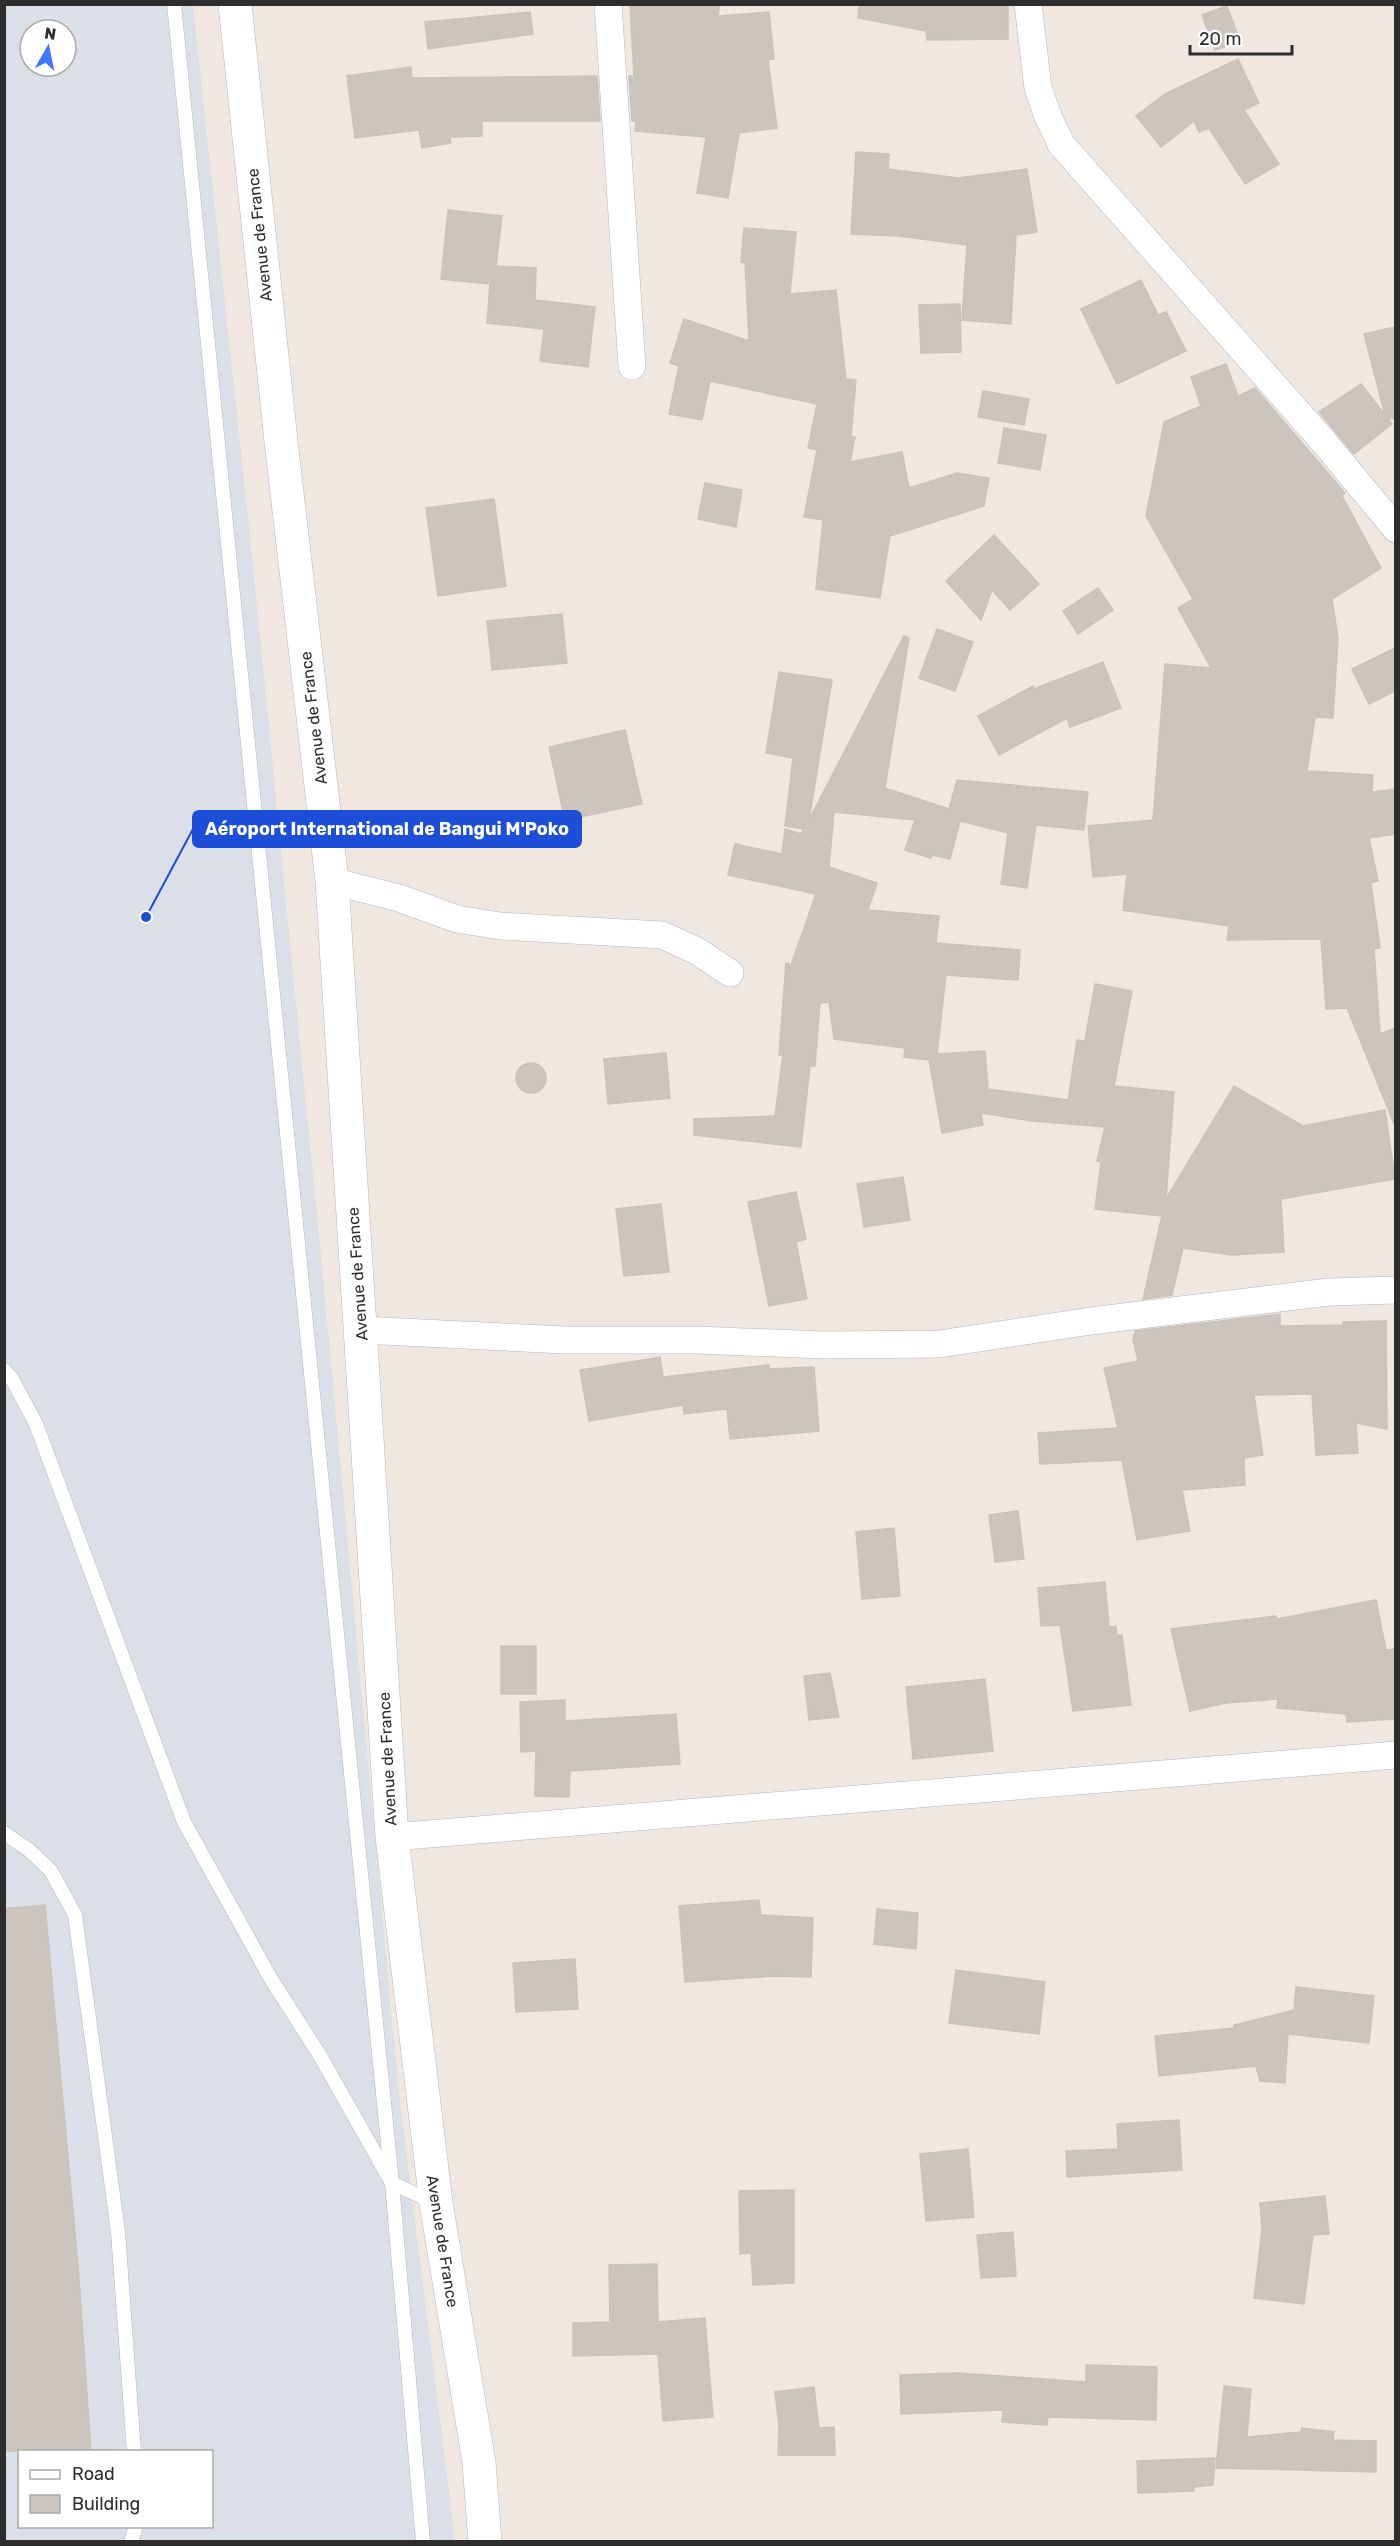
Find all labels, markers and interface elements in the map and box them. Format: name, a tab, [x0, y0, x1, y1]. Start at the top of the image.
north arrow	[18, 18, 78, 78]
scale bar	[1190, 18, 1292, 56]
text: N	[43, 23, 57, 44]
text: 20 m	[1199, 28, 1241, 50]
street label: Avenue de France	[243, 167, 276, 302]
street label: Avenue de France	[296, 650, 331, 785]
callout: Aéroport International de Bangui M'Poko	[193, 811, 581, 847]
text: Aéroport International de Bangui M'Poko	[205, 818, 569, 840]
street label: Avenue de France	[343, 1207, 372, 1341]
street label: Avenue de France	[375, 1692, 400, 1826]
street label: Avenue de France	[423, 2174, 462, 2309]
legend	[18, 2450, 213, 2528]
text: Road	[72, 2463, 115, 2485]
text: Building	[72, 2493, 140, 2515]

